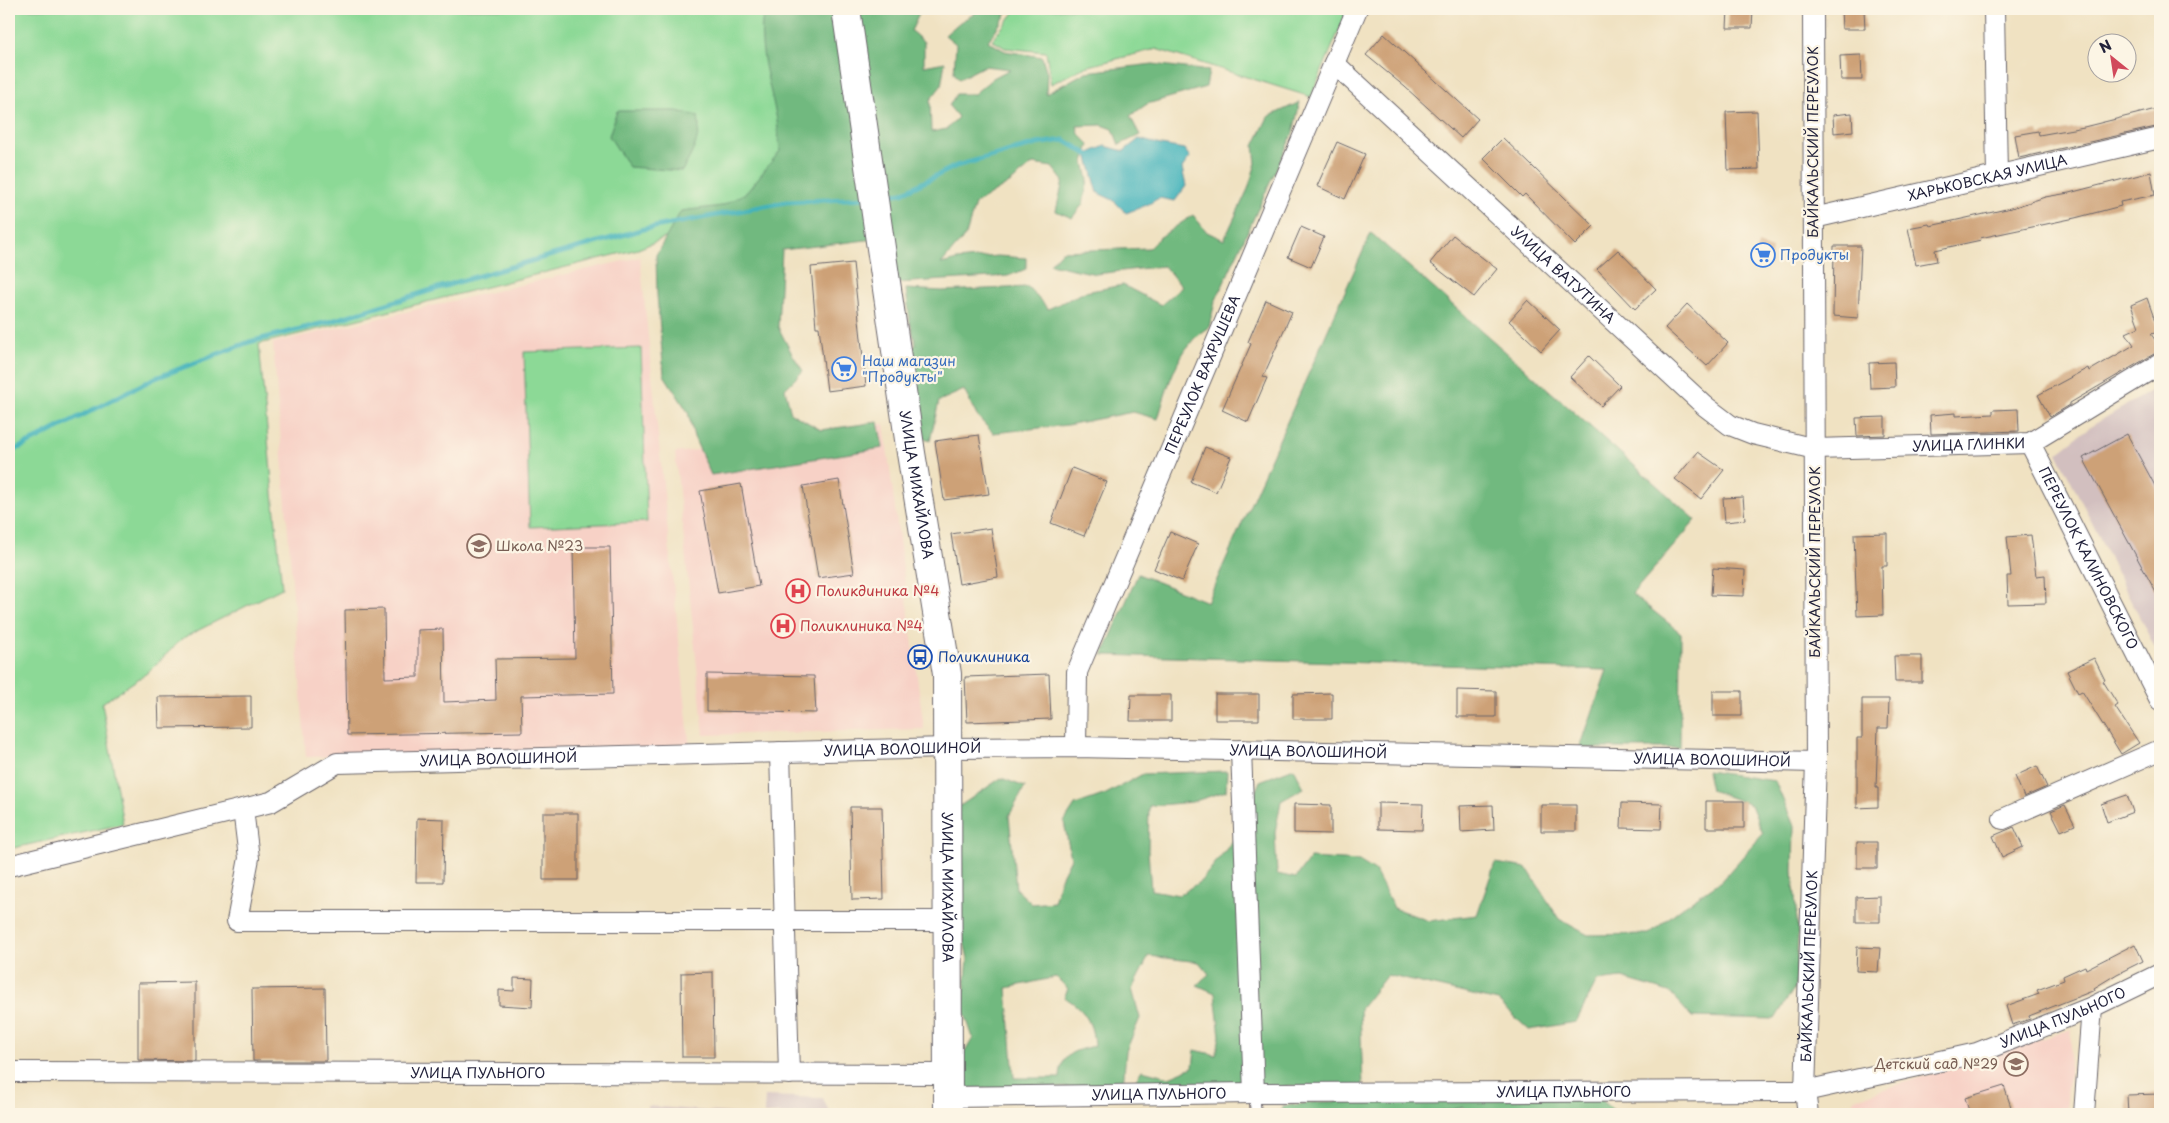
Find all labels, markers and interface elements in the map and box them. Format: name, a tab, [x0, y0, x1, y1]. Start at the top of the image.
north arrow	[2086, 32, 2136, 82]
text: N	[2095, 34, 2115, 58]
street label: БАЙКАЛЬСКИЙ ПЕРЕУЛОК	[1802, 46, 1823, 238]
street label: ХАРЬКОВСКАЯ УЛИЦА	[1906, 149, 2069, 206]
street label: УЛИЦА ВАТУТИНА	[1507, 221, 1620, 328]
supermarket icon: Продукты	[1750, 242, 1776, 268]
place label: Продукты	[1780, 244, 1849, 265]
street label: ПЕРЕУЛОК ВАХРУШЕВА	[1159, 292, 1245, 457]
place label: Наш магазин "Продукты"	[862, 350, 956, 387]
supermarket icon: Наш магазин "Продукты"	[831, 356, 857, 382]
street label: УЛИЦА МИХАЙЛОВА	[895, 409, 939, 561]
street label: УЛИЦА ГЛИНКИ	[1912, 432, 2026, 456]
street label: ПЕРЕУЛОК КАЛИНОВСКОГО	[2034, 463, 2144, 653]
street label: БАЙКАЛЬСКИЙ ПЕРЕУЛОК	[1804, 466, 1825, 658]
school or university icon: Школа №23	[466, 533, 492, 559]
place label: Школа №23	[496, 535, 583, 556]
hospital icon: Поликдиника №4	[785, 578, 811, 604]
place label: Поликдиника №4	[816, 580, 939, 601]
hospital icon: Поликлиника №4	[770, 613, 796, 639]
place label: Поликлиника №4	[800, 615, 923, 636]
bus stop icon: Поликлиника	[907, 644, 933, 670]
place label: Поликлиника	[938, 646, 1030, 667]
street label: УЛИЦА ВОЛОШИНОЙ	[823, 737, 981, 761]
street label: УЛИЦА ВОЛОШИНОЙ	[1229, 739, 1387, 763]
street label: УЛИЦА ВОЛОШИНОЙ	[420, 746, 578, 771]
street label: УЛИЦА ВОЛОШИНОЙ	[1633, 747, 1791, 771]
street label: УЛИЦА МИХАЙЛОВА	[937, 812, 959, 962]
street label: БАЙКАЛЬСКИЙ ПЕРЕУЛОК	[1795, 870, 1822, 1062]
street label: УЛИЦА ПУЛЬНОГО	[1997, 981, 2129, 1053]
school or university icon: Детский сад №29	[2003, 1051, 2029, 1077]
place label: Детский сад №29	[1874, 1053, 1998, 1074]
street label: УЛИЦА ПУЛЬНОГО	[411, 1062, 545, 1083]
street label: УЛИЦА ПУЛЬНОГО	[1497, 1081, 1631, 1102]
street label: УЛИЦА ПУЛЬНОГО	[1091, 1082, 1227, 1105]

